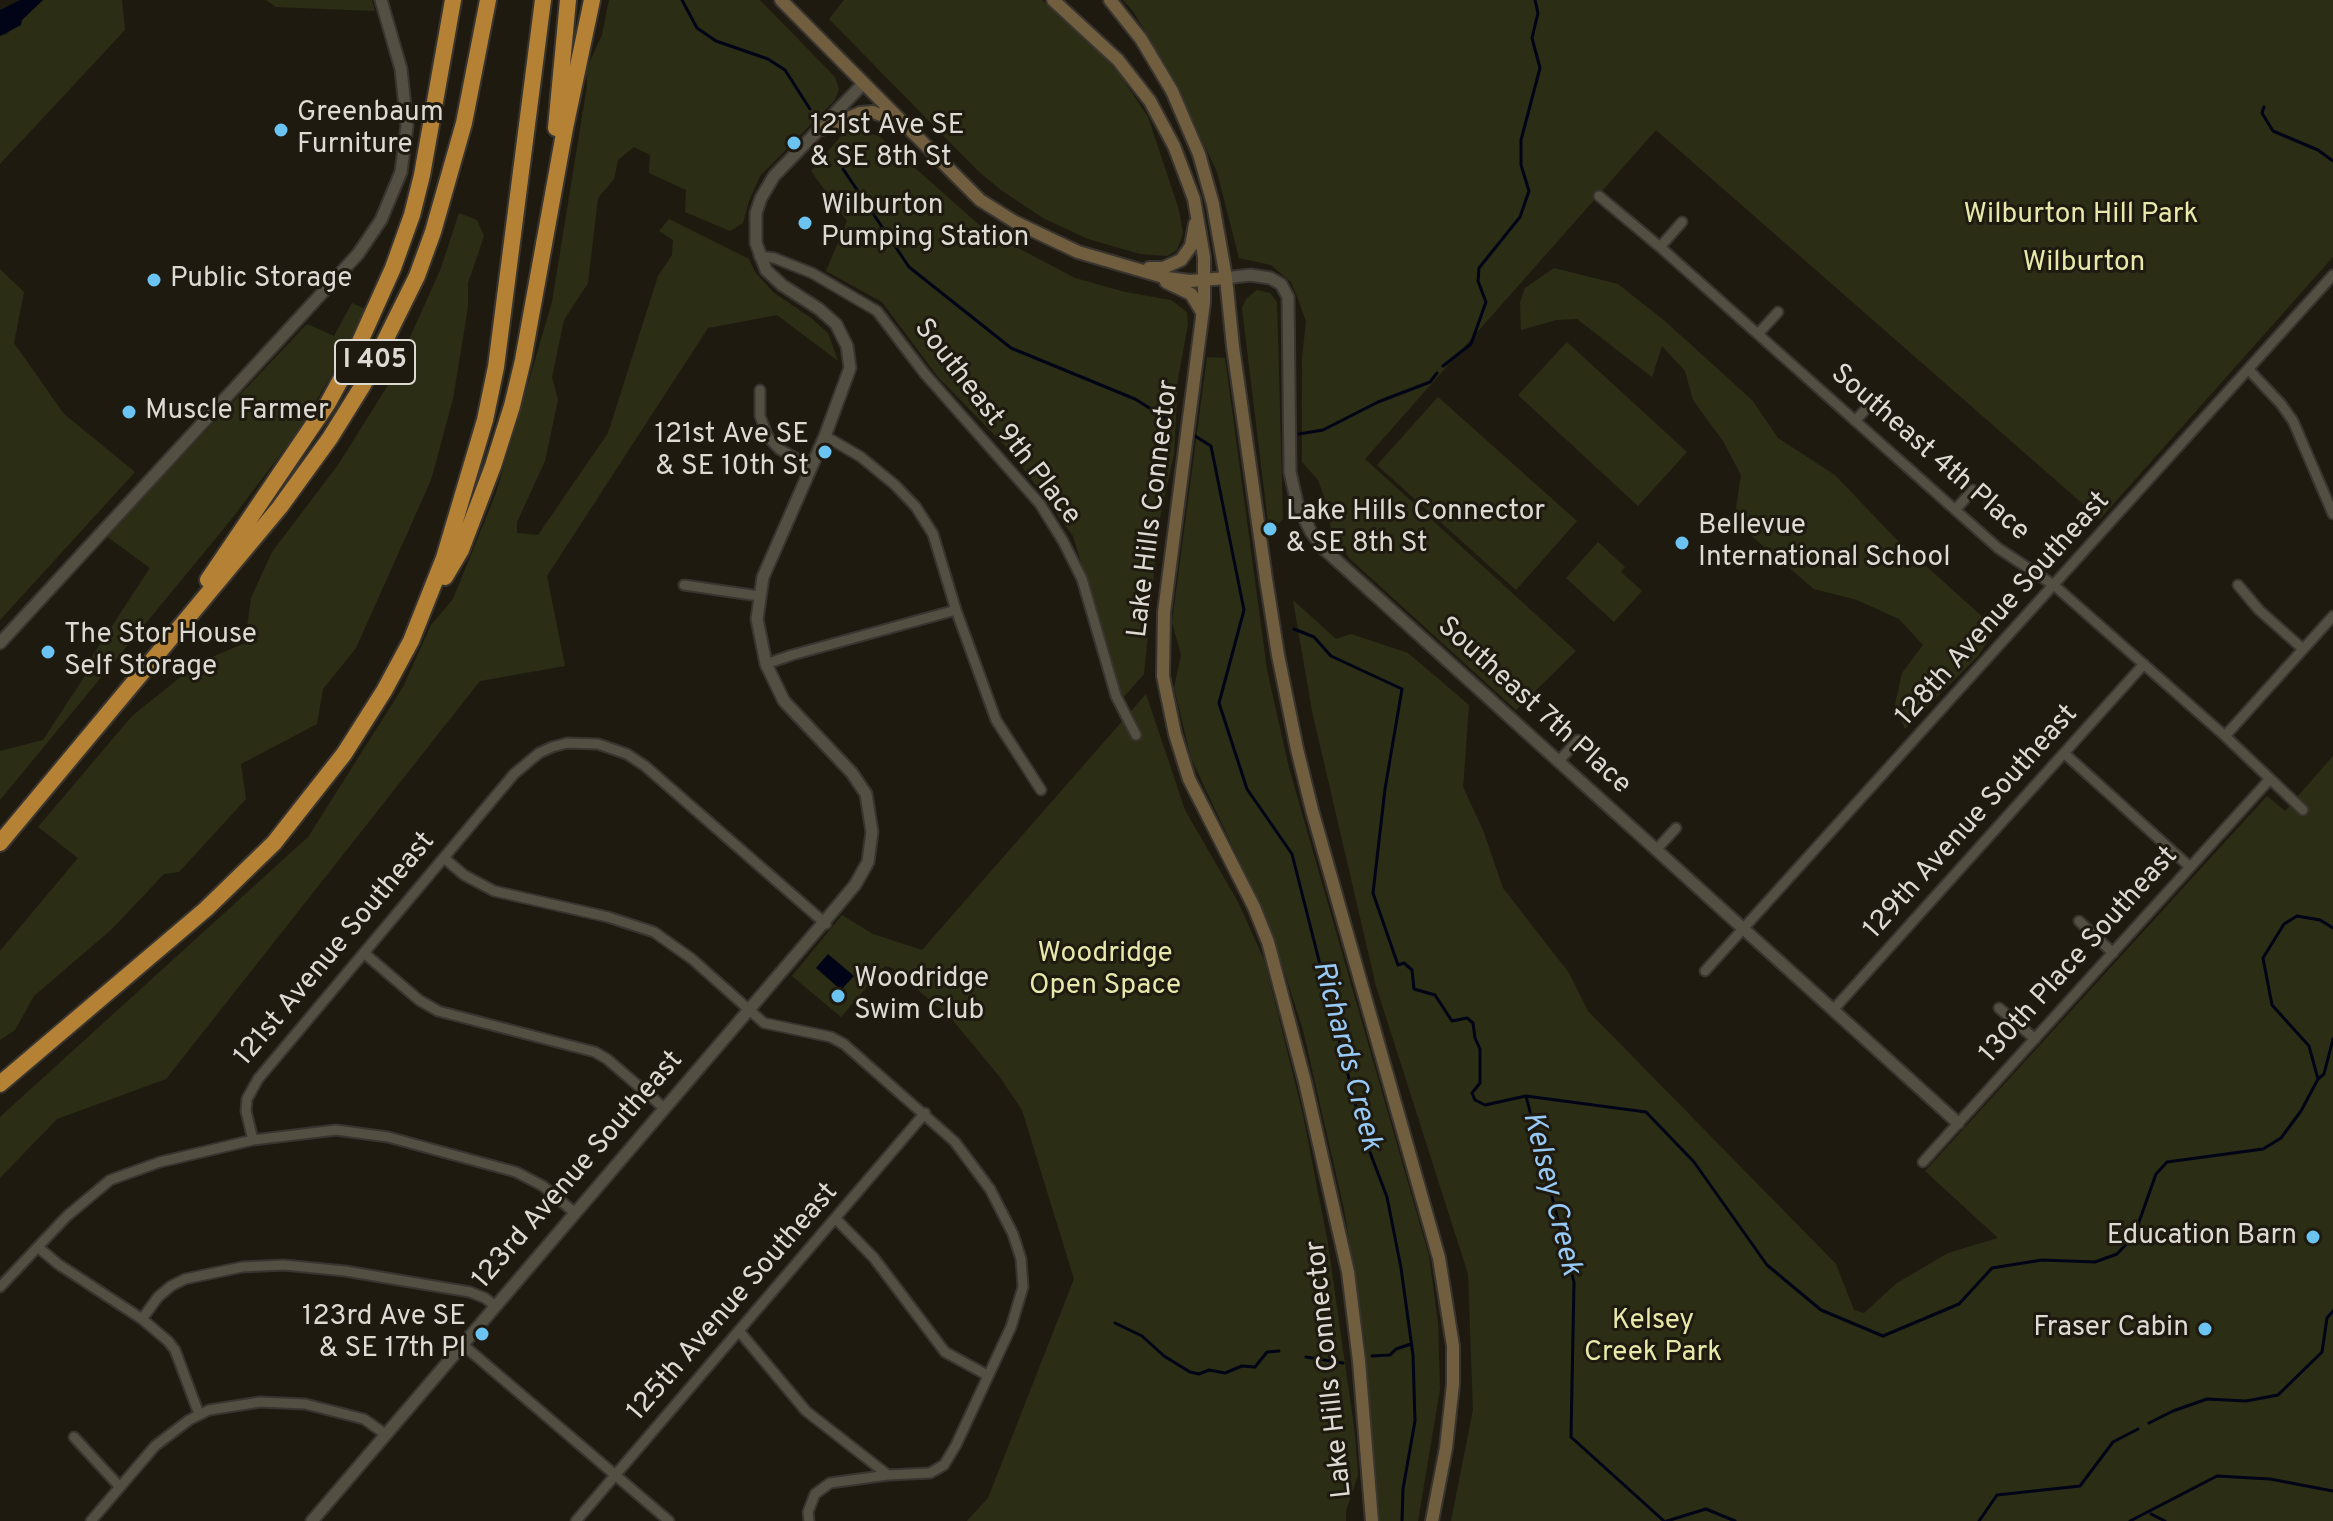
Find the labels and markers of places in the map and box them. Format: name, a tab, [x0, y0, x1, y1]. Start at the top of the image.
place label: Greenbaum Furniture	[297, 97, 444, 163]
place label: 121st Ave SE & SE 8th St	[810, 110, 964, 176]
marker: Greenbaum Furniture	[272, 121, 290, 139]
marker: 121st Ave SE & SE 8th St	[785, 134, 803, 152]
place label: Wilburton Pumping Station	[821, 190, 1029, 256]
marker: Wilburton Pumping Station	[796, 214, 814, 232]
place label: Public Storage	[170, 263, 352, 297]
marker: Public Storage	[145, 271, 163, 289]
place label: Muscle Farmer	[145, 395, 329, 429]
marker: Muscle Farmer	[120, 403, 138, 421]
place label: 121st Ave SE & SE 10th St	[655, 419, 809, 485]
marker: 121st Ave SE & SE 10th St	[816, 443, 834, 461]
place label: Lake Hills Connector & SE 8th St	[1286, 496, 1545, 562]
place label: Bellevue International School	[1698, 510, 1951, 576]
marker: Lake Hills Connector & SE 8th St	[1261, 520, 1279, 538]
marker: Bellevue International School	[1673, 534, 1691, 552]
place label: The Stor House Self Storage	[64, 619, 257, 685]
marker: The Stor House Self Storage	[39, 643, 57, 661]
place label: Woodridge Swim Club	[854, 963, 989, 1029]
marker: Woodridge Swim Club	[829, 987, 847, 1005]
place label: Education Barn	[2107, 1220, 2297, 1254]
marker: Education Barn	[2304, 1228, 2322, 1246]
place label: 123rd Ave SE & SE 17th Pl	[302, 1301, 466, 1367]
place label: Fraser Cabin	[2033, 1312, 2189, 1346]
marker: Fraser Cabin	[2196, 1320, 2214, 1338]
marker: 123rd Ave SE & SE 17th Pl	[473, 1325, 491, 1343]

